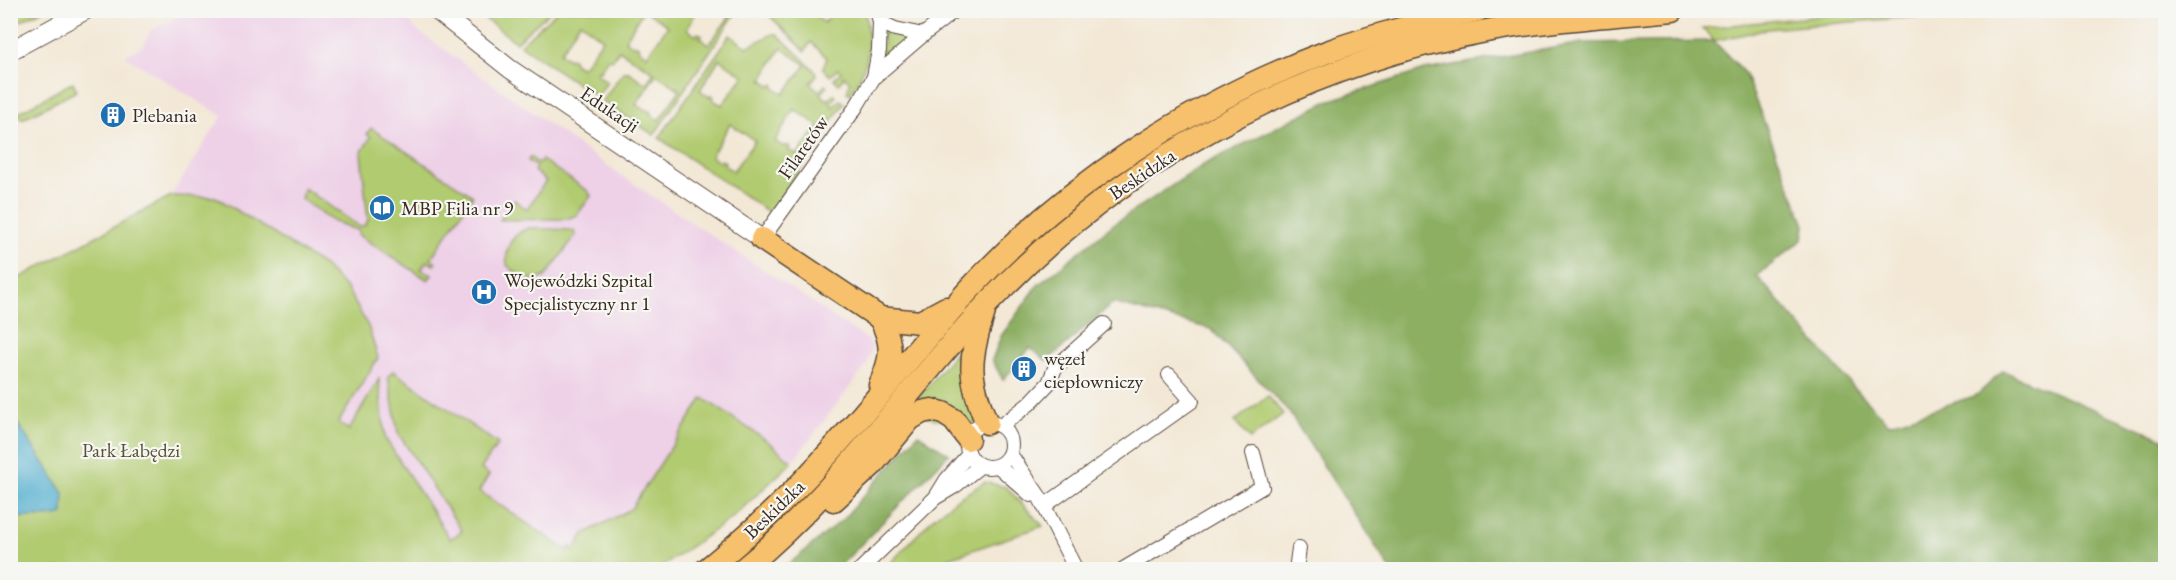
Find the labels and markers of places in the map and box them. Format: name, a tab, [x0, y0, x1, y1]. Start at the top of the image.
building icon: Plebania	[98, 100, 128, 130]
place label: Plebania	[132, 102, 197, 128]
library icon: MBP Filia nr 9	[367, 193, 397, 223]
place label: MBP Filia nr 9	[401, 195, 514, 221]
place label: Wojewódzki Szpital Specjalistyczny nr 1	[504, 267, 653, 316]
hospital icon: Wojewódzki Szpital Specjalistyczny nr 1	[469, 277, 499, 307]
place label: węzeł ciepłowniczy	[1044, 345, 1143, 394]
building icon: węzeł ciepłowniczy	[1009, 354, 1039, 384]

